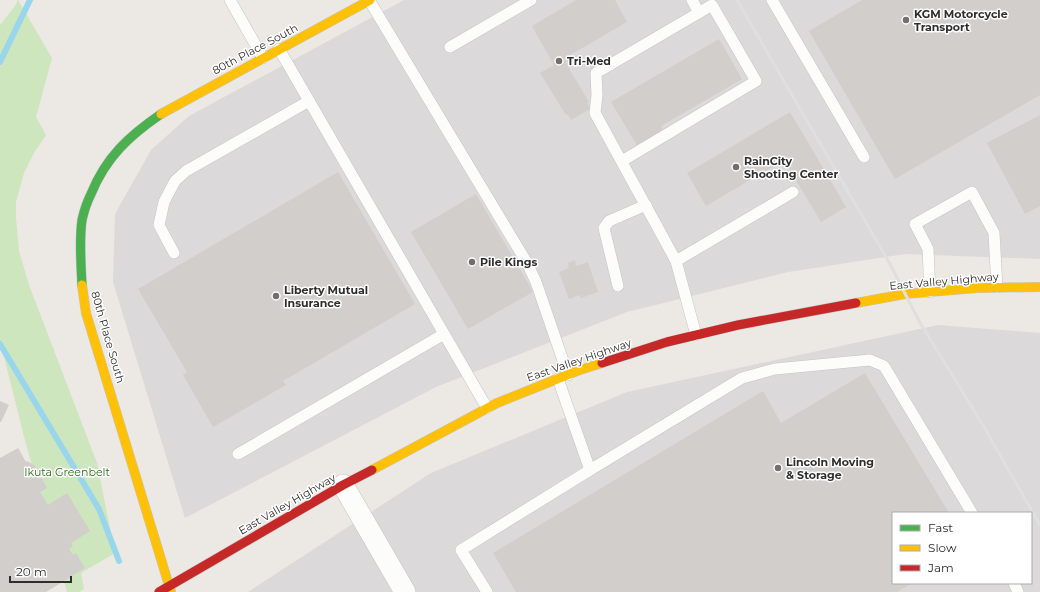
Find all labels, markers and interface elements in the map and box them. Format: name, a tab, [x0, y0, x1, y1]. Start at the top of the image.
place label: KGM Motorcycle Transport	[914, 7, 1008, 34]
marker: KGM Motorcycle Transport	[901, 15, 911, 25]
street label: 80th Place South	[210, 20, 300, 78]
place label: Tri-Med	[567, 54, 611, 68]
marker: Tri-Med	[554, 56, 564, 66]
place label: RainCity Shooting Center	[744, 154, 838, 181]
marker: RainCity Shooting Center	[731, 162, 741, 172]
place label: Pile Kings	[480, 255, 538, 269]
marker: Pile Kings	[467, 257, 477, 267]
street label: East Valley Highway	[889, 269, 999, 293]
place label: Liberty Mutual Insurance	[284, 283, 368, 310]
street label: 80th Place South	[88, 289, 128, 385]
marker: Liberty Mutual Insurance	[271, 291, 281, 301]
street label: East Valley Highway	[525, 335, 633, 384]
place label: Lincoln Moving & Storage	[786, 455, 874, 482]
marker: Lincoln Moving & Storage	[773, 463, 783, 473]
park label: Ikuta Greenbelt	[24, 465, 110, 479]
street label: East Valley Highway	[236, 470, 338, 538]
legend	[892, 512, 1032, 584]
text: Fast	[928, 520, 953, 535]
text: Slow	[928, 540, 957, 555]
scale bar	[10, 558, 71, 584]
text: Jam	[927, 560, 954, 575]
text: 20 m	[16, 564, 47, 579]

